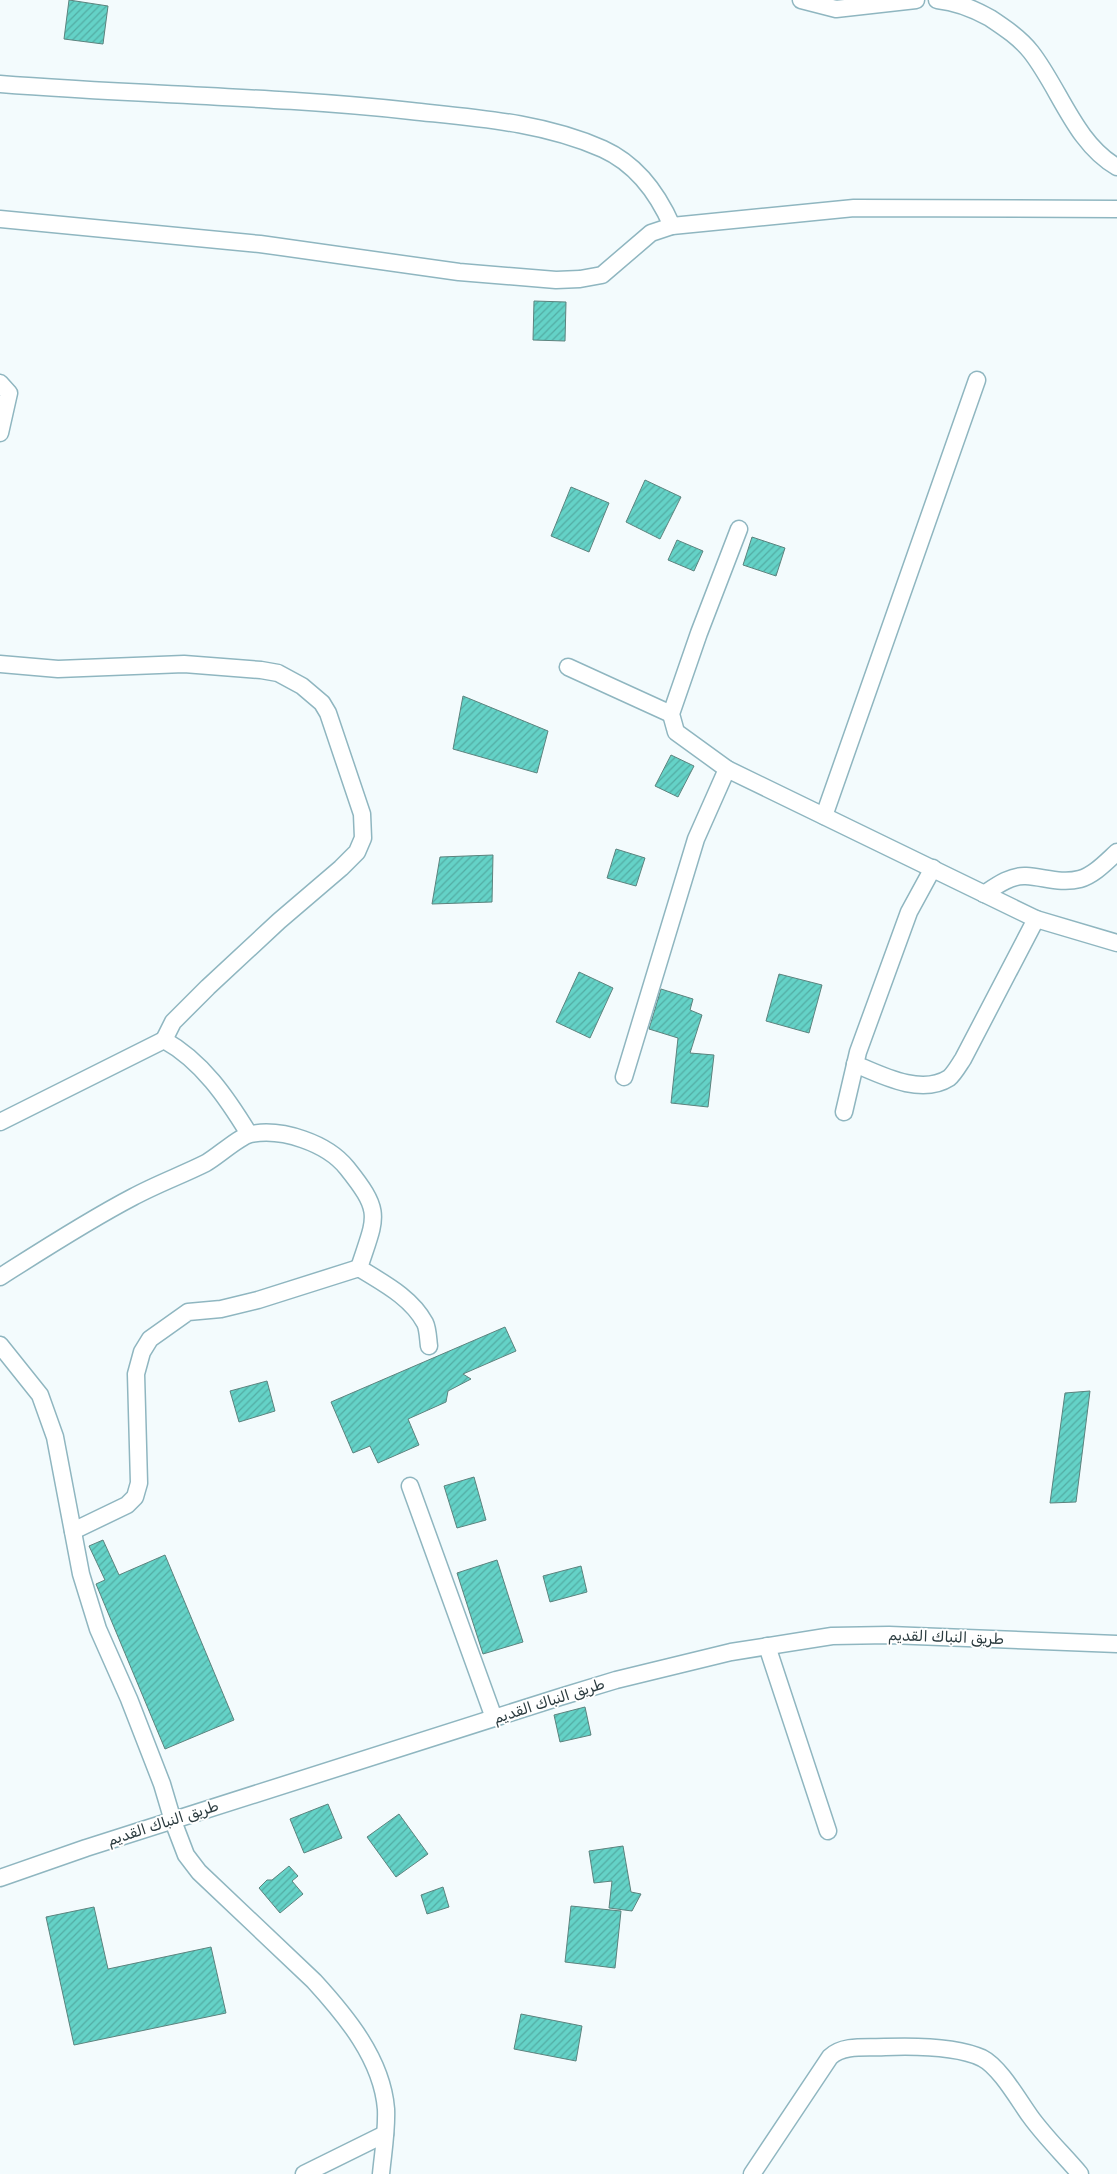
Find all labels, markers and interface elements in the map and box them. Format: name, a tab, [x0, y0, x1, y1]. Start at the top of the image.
street label: طريق النباك القديم	[888, 1626, 1004, 1649]
street label: طريق النباك القديم	[491, 1675, 607, 1728]
street label: طريق النباك القديم	[105, 1797, 221, 1850]

